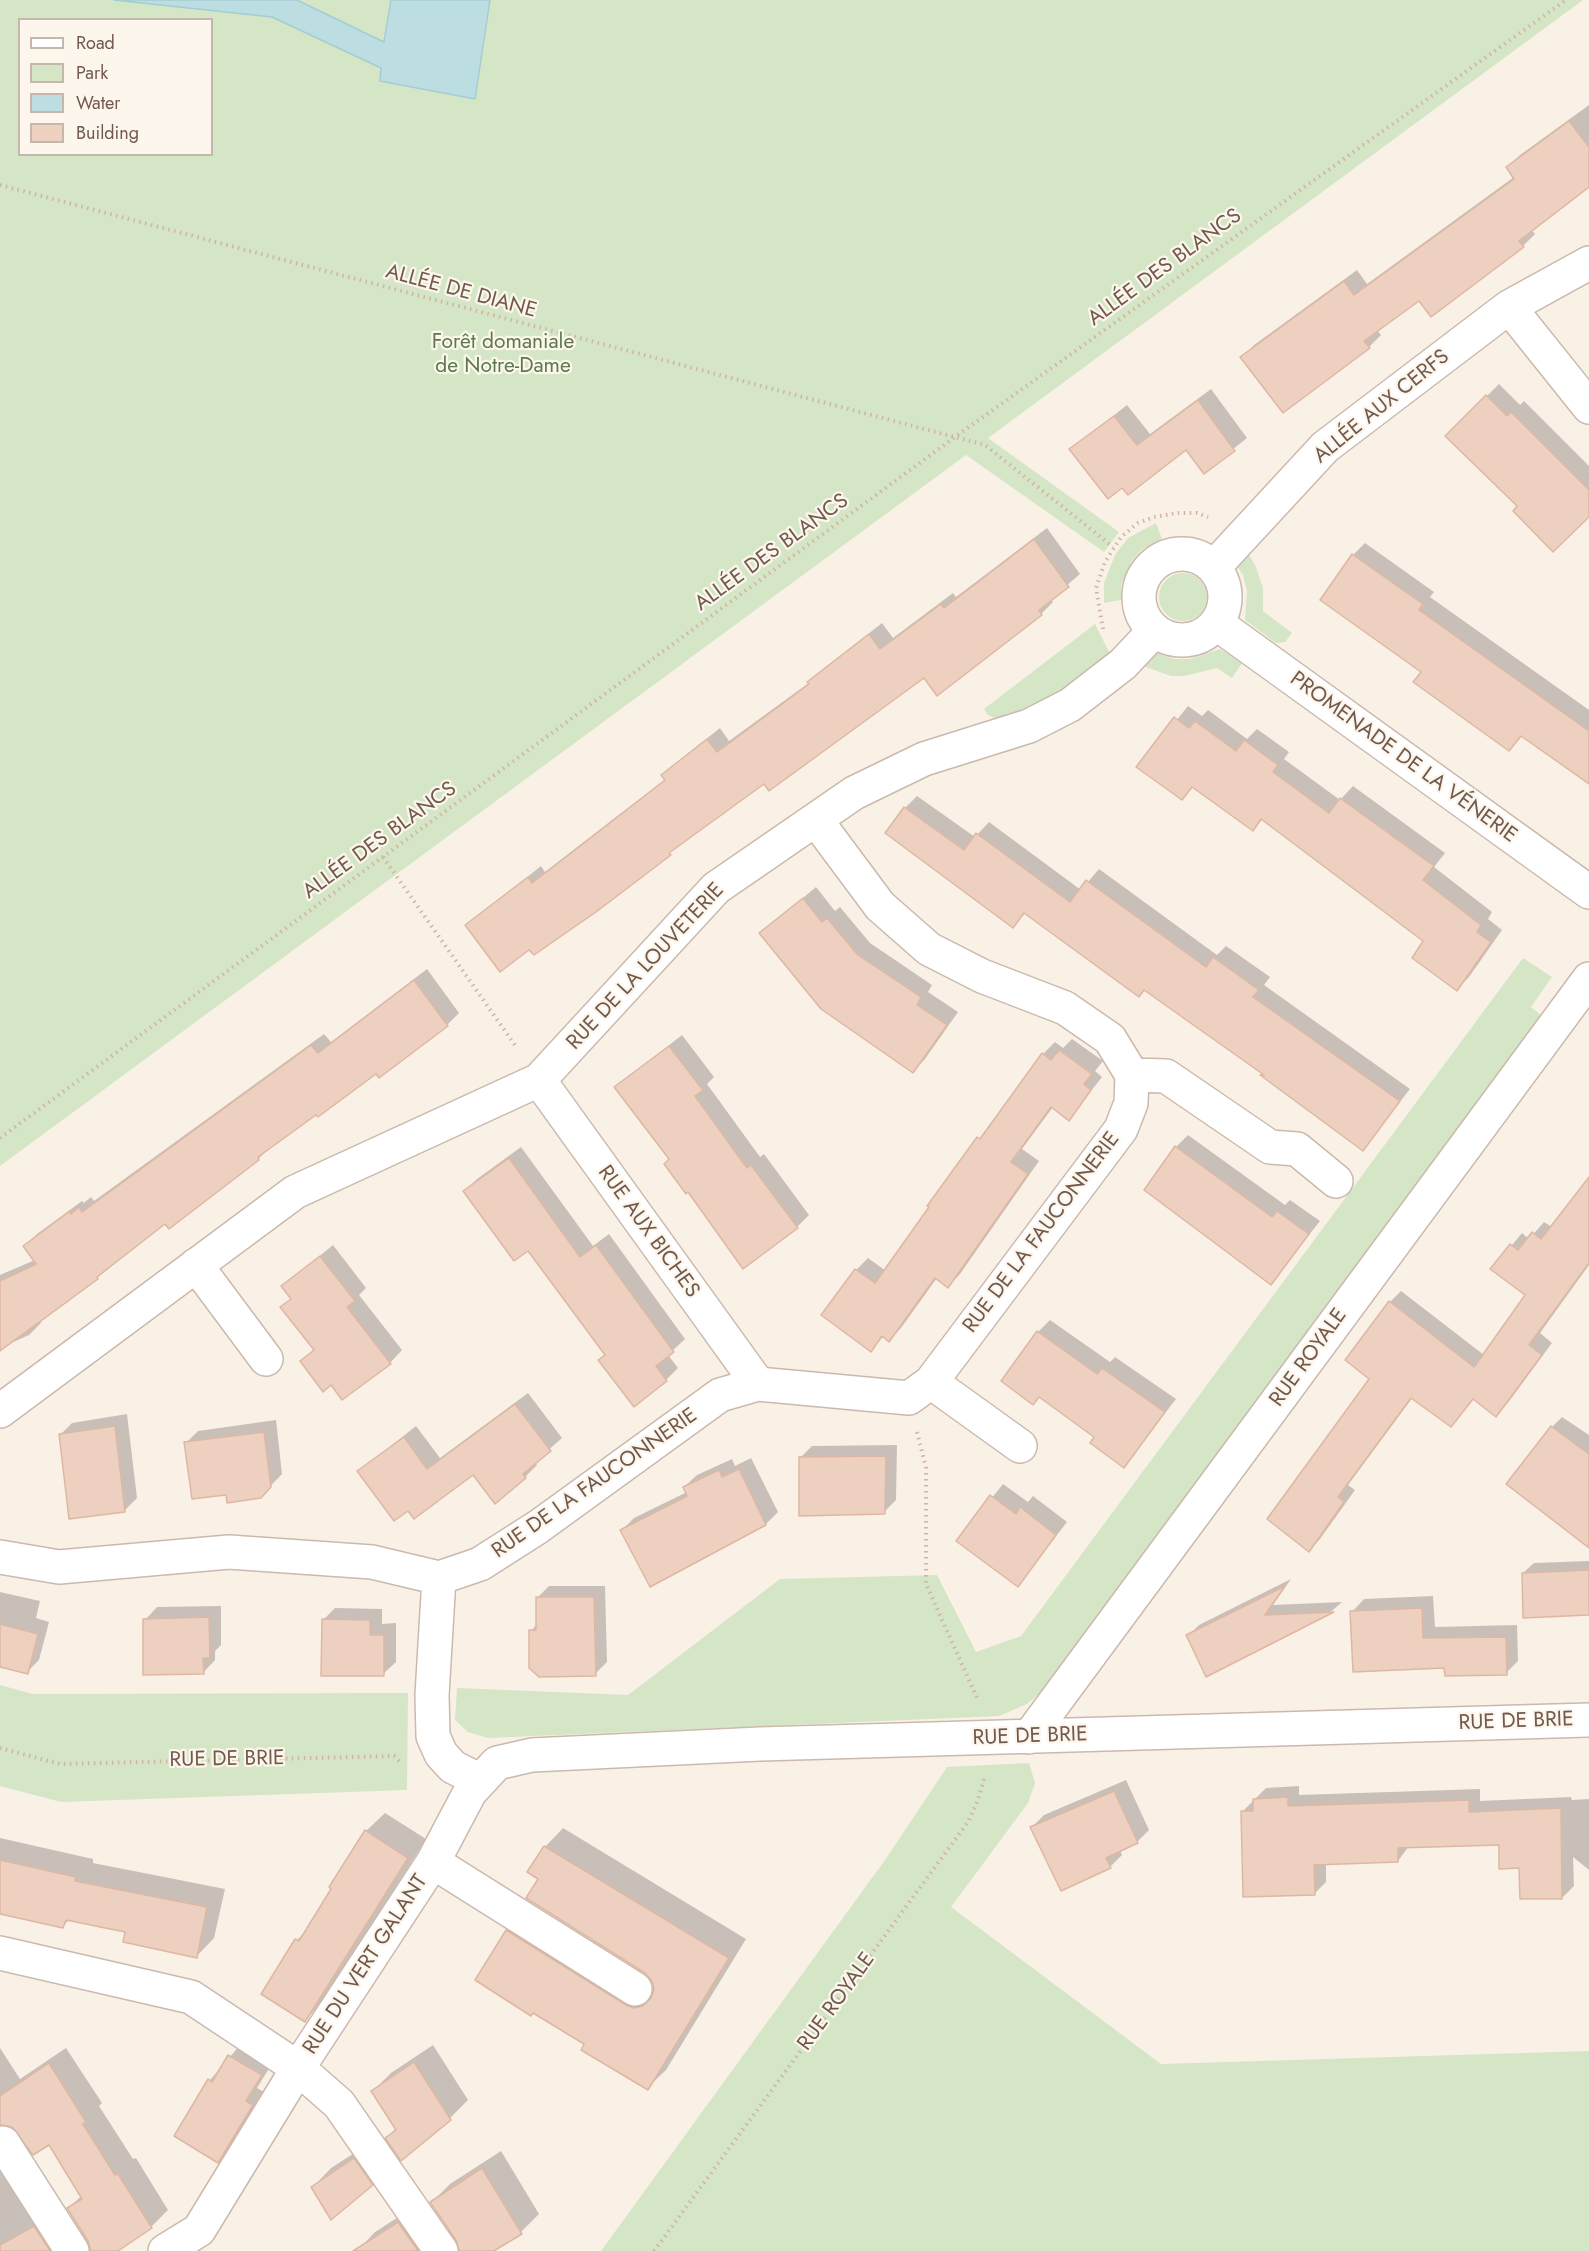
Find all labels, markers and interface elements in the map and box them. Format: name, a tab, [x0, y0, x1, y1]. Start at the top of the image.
legend	[18, 18, 213, 156]
text: Road	[76, 30, 115, 56]
text: Park	[76, 60, 108, 86]
text: Water	[76, 90, 120, 116]
text: Building	[76, 120, 139, 146]
street label: ALLÉE DES BLANCS	[1083, 204, 1247, 332]
street label: ALLÉE DE DIANE	[383, 260, 539, 324]
park label: Forêt domaniale de Notre-Dame	[432, 330, 574, 380]
street label: ALLÉE AUX CERFS	[1309, 345, 1455, 469]
street label: ALLÉE DES BLANCS	[690, 489, 854, 617]
street label: PROMENADE DE LA VÉNERIE	[1284, 667, 1522, 849]
street label: ALLÉE DES BLANCS	[298, 777, 462, 905]
street label: RUE DE LA LOUVETERIE	[562, 878, 730, 1056]
street label: RUE DE LA FAUCONNERIE	[958, 1128, 1126, 1338]
street label: RUE AUX BICHES	[592, 1161, 704, 1303]
street label: RUE ROYALE	[1265, 1304, 1353, 1412]
street label: RUE DE LA FAUCONNERIE	[488, 1404, 702, 1564]
street label: RUE DE BRIE	[1458, 1707, 1574, 1737]
street label: RUE DE BRIE	[972, 1722, 1088, 1752]
street label: RUE DE BRIE	[169, 1746, 285, 1774]
street label: RUE DU VERT GALANT	[298, 1870, 434, 2060]
street label: RUE ROYALE	[793, 1948, 881, 2056]

